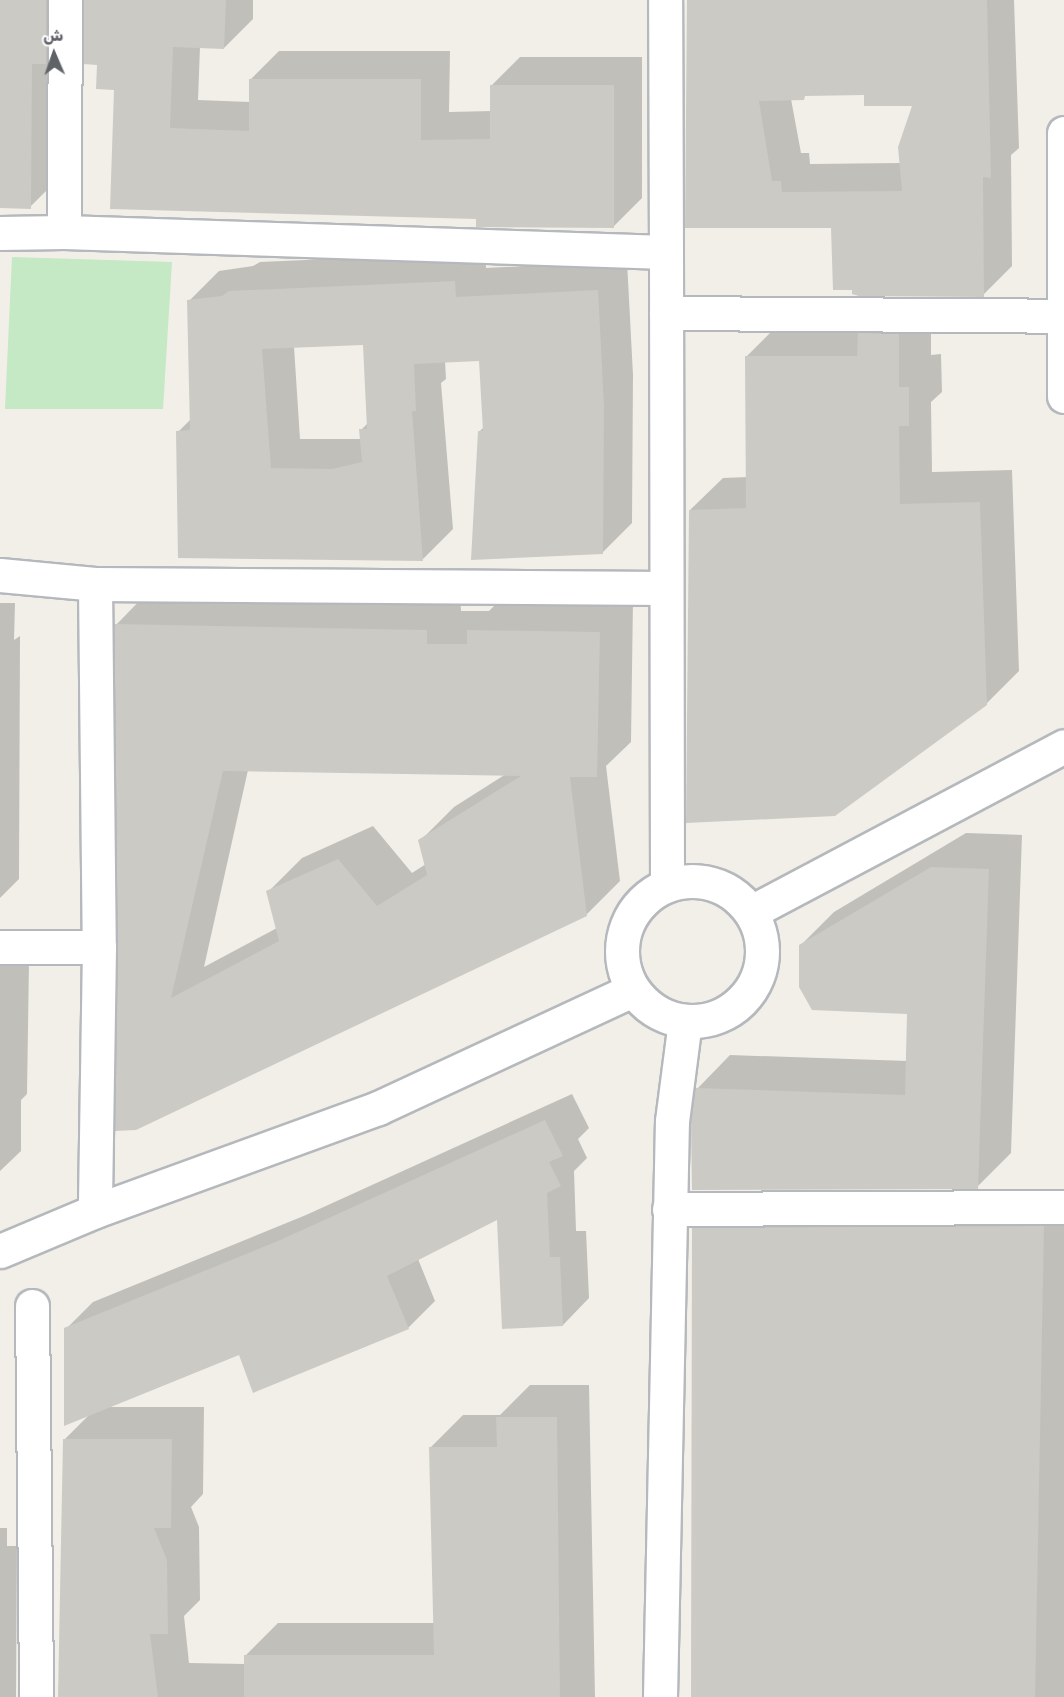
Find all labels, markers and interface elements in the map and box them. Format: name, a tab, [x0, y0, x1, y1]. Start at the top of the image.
north arrow	[24, 24, 84, 84]
text: ش	[43, 26, 64, 45]

